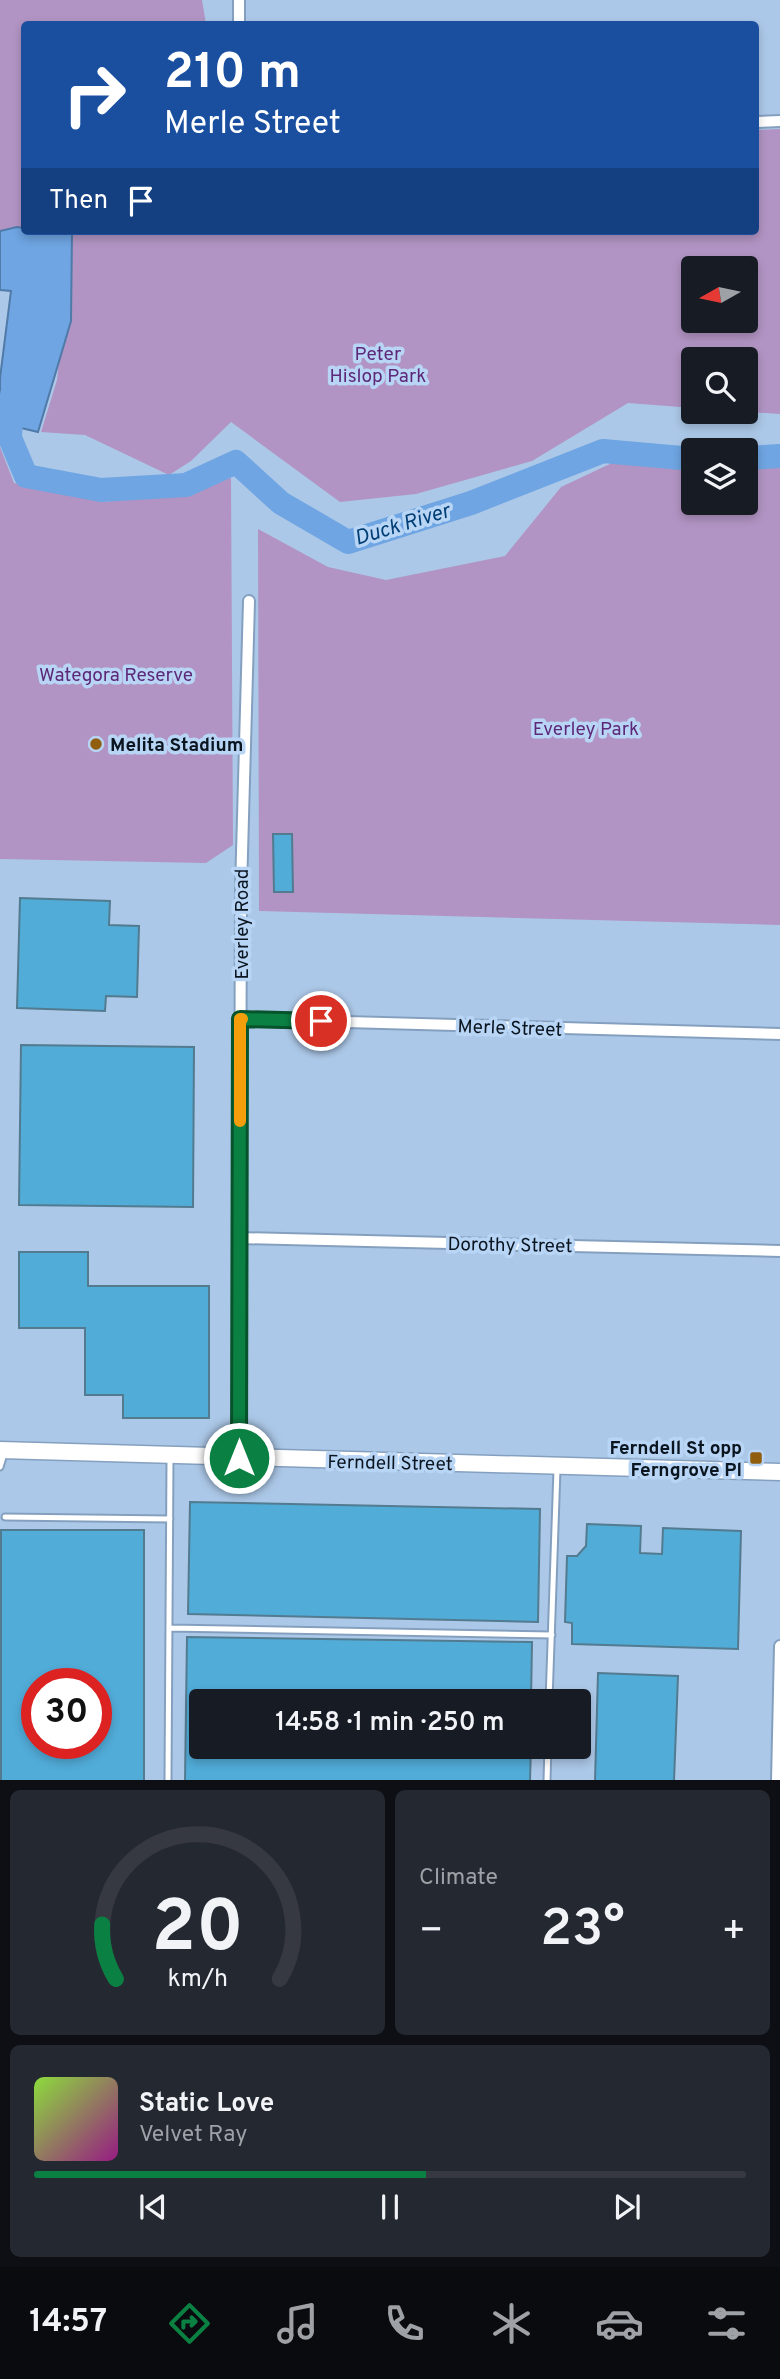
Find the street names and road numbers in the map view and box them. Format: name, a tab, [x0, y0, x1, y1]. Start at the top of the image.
street label: Everley Road	[231, 868, 255, 980]
street label: Merle Street	[457, 1015, 563, 1043]
street label: Dorothy Street	[447, 1233, 573, 1259]
street label: Ferndell Street	[327, 1451, 453, 1477]

